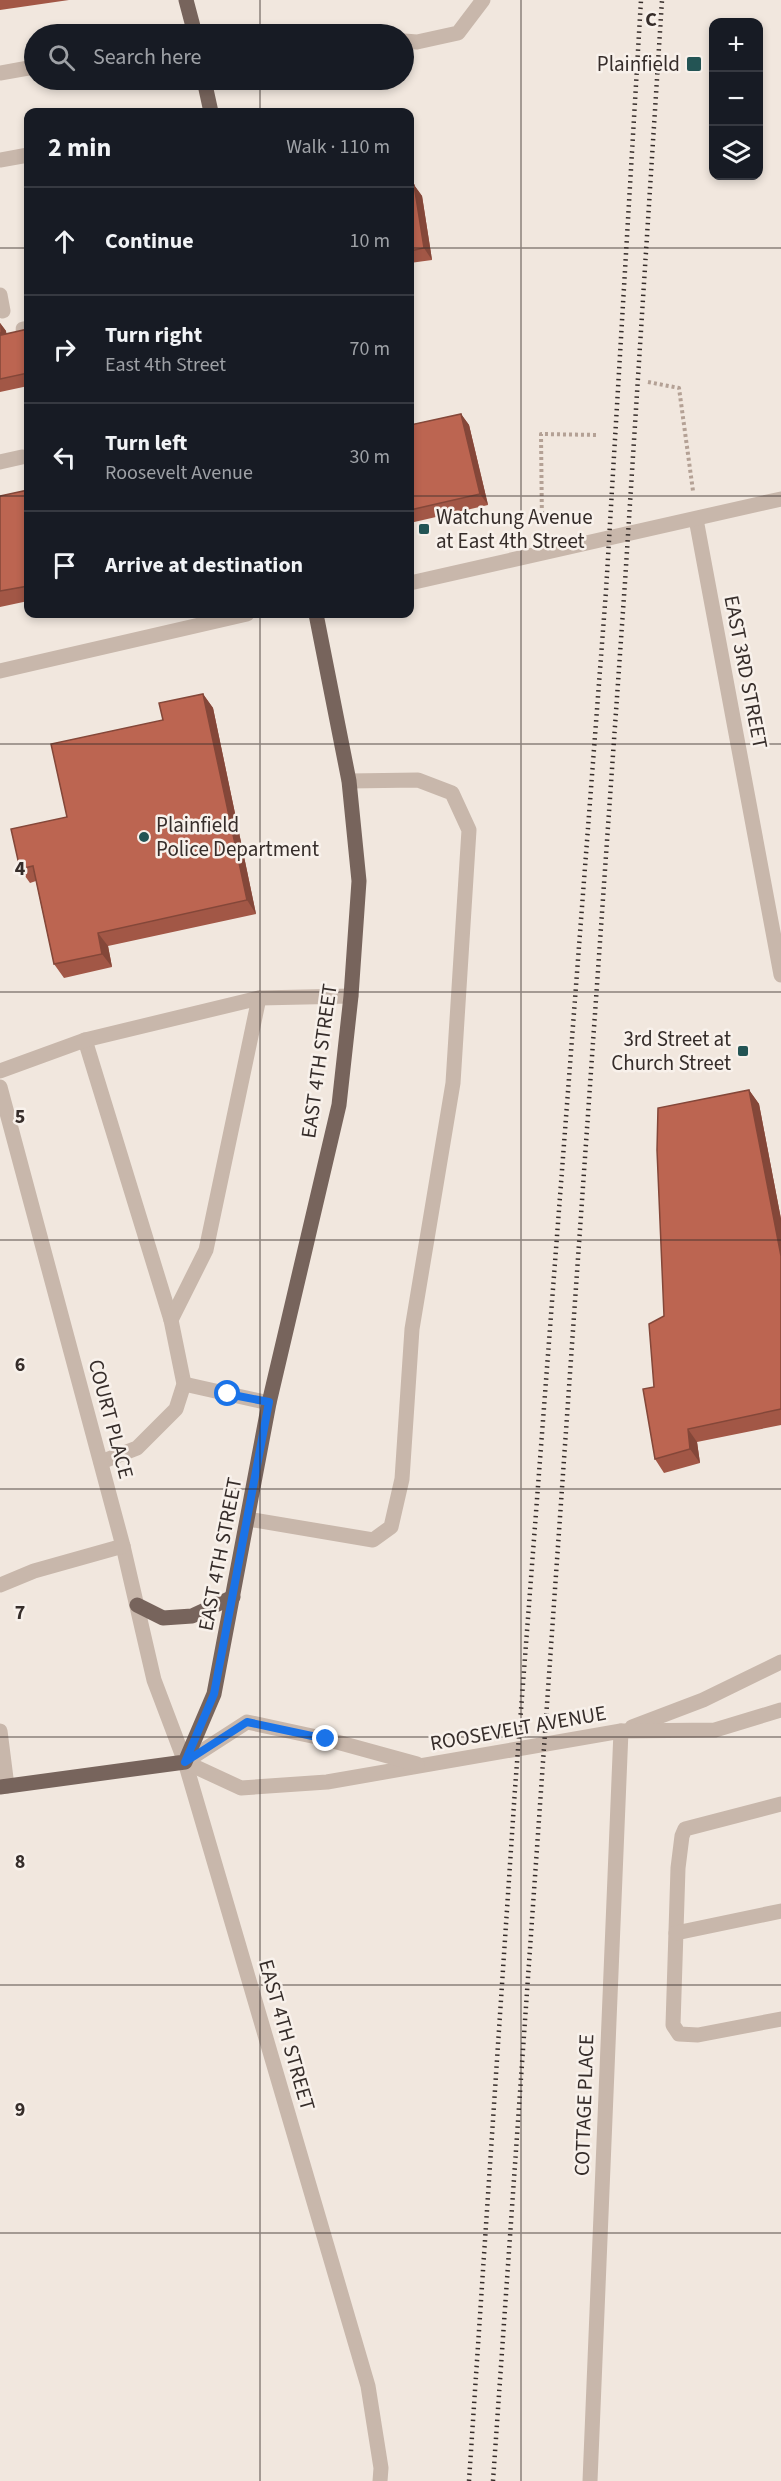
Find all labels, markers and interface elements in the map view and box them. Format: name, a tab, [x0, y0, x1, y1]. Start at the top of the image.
text: C	[645, 6, 657, 34]
map controls	[709, 18, 763, 180]
button: +	[709, 18, 763, 72]
search box	[24, 24, 414, 90]
icon: search	[45, 41, 78, 74]
text: Search here	[93, 41, 201, 73]
place label: Plainfield	[597, 49, 680, 79]
marker: Plainfield	[685, 55, 703, 73]
button: −	[709, 72, 763, 126]
button: layers	[709, 126, 763, 180]
text: 2 min	[48, 129, 111, 166]
text: Walk · 110 m	[286, 133, 390, 161]
icon: ahead	[48, 225, 81, 258]
text: Continue	[105, 225, 194, 257]
text: 10 m	[350, 227, 390, 255]
text: Turn right	[105, 319, 202, 351]
icon: right	[48, 333, 81, 366]
text: 70 m	[350, 335, 390, 363]
text: East 4th Street	[105, 351, 226, 379]
text: Turn left	[105, 427, 187, 459]
icon: left	[48, 441, 81, 474]
text: 30 m	[350, 443, 390, 471]
text: Roosevelt Avenue	[105, 459, 253, 487]
place label: Watchung Avenue at East 4th Street	[436, 502, 593, 556]
marker: Watchung Avenue at East 4th Street	[417, 522, 431, 536]
icon: arrive	[48, 549, 81, 582]
text: Arrive at destination	[105, 549, 303, 581]
street label: EAST 3RD STREET	[716, 593, 776, 751]
place label: Plainfield Police Department	[156, 810, 319, 864]
marker: Plainfield Police Department	[137, 830, 151, 844]
text: 4	[15, 855, 26, 883]
street label: EAST 4TH STREET	[293, 982, 345, 1140]
place label: 3rd Street at Church Street	[611, 1024, 731, 1078]
marker: 3rd Street at Church Street	[736, 1044, 750, 1058]
text: 5	[15, 1103, 25, 1131]
text: 6	[15, 1351, 25, 1379]
street label: COURT PLACE	[81, 1356, 141, 1482]
route start	[214, 1380, 240, 1406]
street label: EAST 4TH STREET	[190, 1475, 250, 1633]
text: 7	[15, 1599, 25, 1627]
street label: ROOSEVELT AVENUE	[428, 1698, 608, 1758]
route end	[312, 1725, 338, 1751]
text: 8	[15, 1848, 25, 1876]
street label: EAST 4TH STREET	[251, 1956, 323, 2114]
street label: COTTAGE PLACE	[567, 2033, 601, 2177]
text: 9	[15, 2096, 25, 2124]

